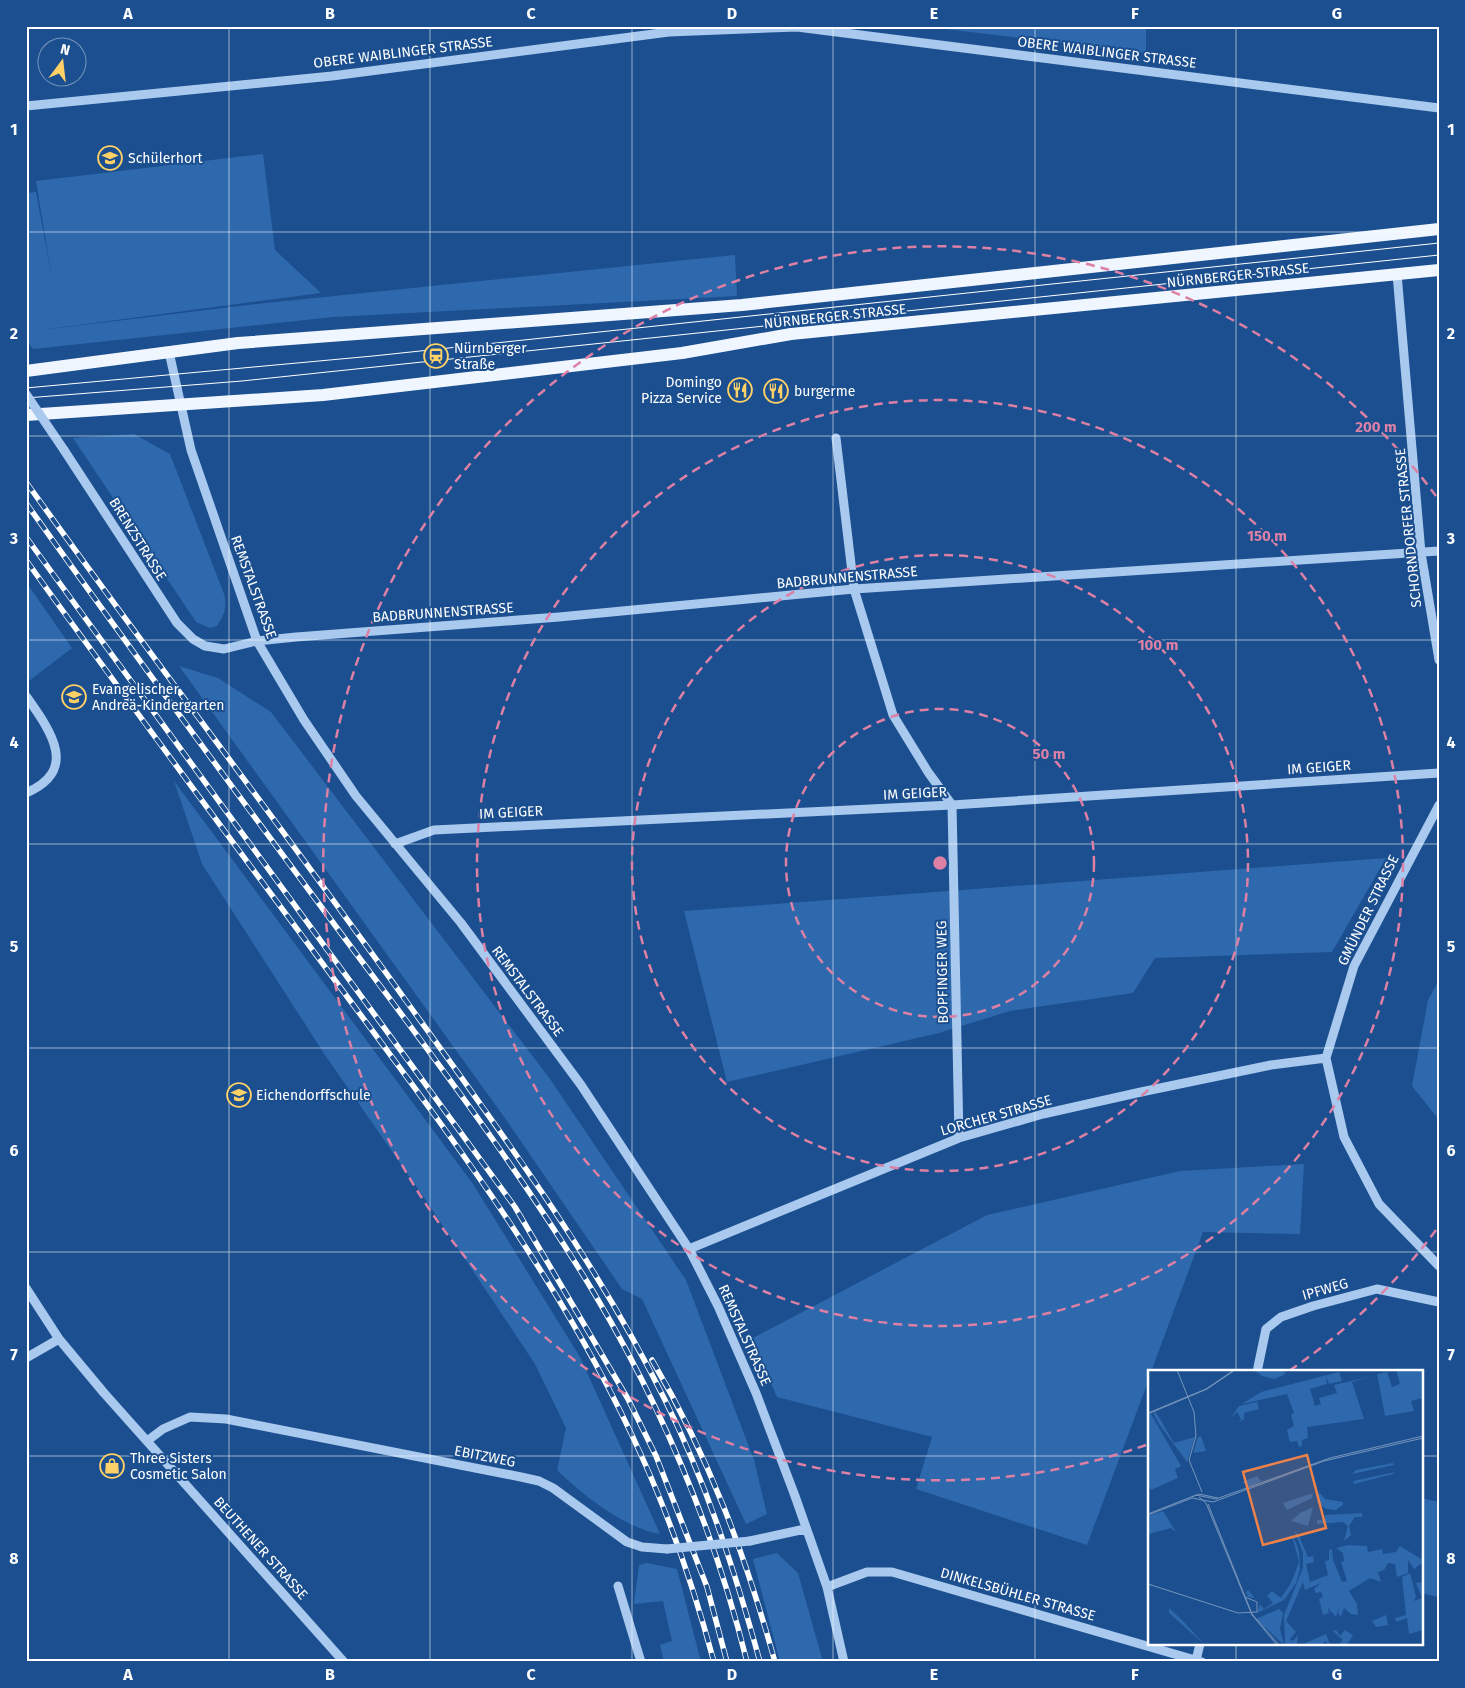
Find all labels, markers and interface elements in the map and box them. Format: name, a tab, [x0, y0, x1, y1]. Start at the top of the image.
text: A	[122, 4, 133, 23]
text: B	[325, 4, 335, 23]
text: C	[526, 4, 536, 23]
text: D	[727, 4, 737, 23]
text: E	[930, 4, 938, 23]
text: F	[1131, 4, 1139, 23]
text: G	[1332, 4, 1342, 23]
street label: OBERE WAIBLINGER STRASSE	[313, 33, 494, 72]
street label: OBERE WAIBLINGER STRASSE	[1016, 33, 1197, 72]
north arrow	[38, 38, 88, 88]
text: N	[59, 41, 72, 59]
text: 1	[10, 120, 18, 139]
text: 1	[1447, 120, 1455, 139]
school or university icon: Schülerhort	[97, 145, 123, 171]
place label: Schülerhort	[128, 150, 204, 167]
street label: NÜRNBERGER STRASSE	[1166, 259, 1310, 291]
street label: NÜRNBERGER STRASSE	[763, 300, 907, 332]
text: 2	[10, 324, 18, 343]
text: 2	[1447, 324, 1455, 343]
place label: Nürnberger Straße	[454, 340, 527, 373]
station icon: Nürnberger Straße	[423, 343, 449, 369]
place label: Domingo Pizza Service	[641, 374, 722, 407]
restaurant icon: Domingo Pizza Service	[727, 377, 753, 403]
restaurant icon: burgerme	[763, 378, 789, 404]
place label: burgerme	[794, 383, 855, 400]
text: 200 m	[1355, 418, 1397, 436]
street label: SCHORNDORFER STRASSE	[1392, 447, 1425, 608]
street label: BRENZSTRASSE	[105, 495, 170, 584]
text: 150 m	[1247, 527, 1287, 545]
text: 3	[9, 529, 18, 548]
text: 3	[1446, 529, 1455, 548]
street label: REMSTALSTRASSE	[227, 533, 280, 641]
street label: BADBRUNNENSTRASSE	[776, 563, 918, 592]
street label: BADBRUNNENSTRASSE	[372, 599, 514, 626]
text: 100 m	[1138, 636, 1178, 654]
place label: Evangelischer Andreä-Kindergarten	[92, 681, 225, 714]
school or university icon: Evangelischer Andreä-Kindergarten	[61, 684, 87, 710]
text: 4	[9, 733, 19, 752]
text: 4	[1446, 733, 1456, 752]
text: 50 m	[1032, 745, 1066, 763]
street label: IM GEIGER	[1287, 757, 1352, 778]
street label: IM GEIGER	[883, 783, 948, 804]
street label: IM GEIGER	[479, 802, 544, 823]
street label: GMÜNDER STRASSE	[1333, 852, 1403, 968]
centre of rings	[931, 854, 949, 872]
street label: BOPFINGER WEG	[933, 920, 952, 1024]
text: 5	[10, 937, 19, 956]
text: 5	[1447, 937, 1456, 956]
street label: REMSTALSTRASSE	[488, 943, 567, 1040]
school or university icon: Eichendorffschule	[226, 1082, 252, 1108]
place label: Eichendorffschule	[256, 1087, 371, 1104]
street label: LORCHER STRASSE	[938, 1091, 1054, 1140]
text: 6	[9, 1141, 19, 1160]
text: 6	[1446, 1141, 1456, 1160]
street label: IPFWEG	[1300, 1275, 1350, 1304]
street label: REMSTALSTRASSE	[715, 1282, 774, 1388]
text: 7	[10, 1345, 18, 1364]
text: 7	[1447, 1345, 1455, 1364]
inset map	[1148, 1370, 1422, 1646]
street label: EBITZWEG	[453, 1442, 517, 1471]
place label: Three Sisters Cosmetic Salon	[130, 1450, 227, 1483]
shop icon: Three Sisters Cosmetic Salon	[99, 1453, 125, 1479]
street label: BEUTHENER STRASSE	[210, 1493, 311, 1603]
text: 8	[9, 1549, 19, 1568]
text: 8	[1446, 1549, 1456, 1568]
street label: DINKELSBÜHLER STRASSE	[938, 1563, 1098, 1625]
text: A	[122, 1665, 133, 1684]
text: B	[325, 1665, 335, 1684]
text: C	[526, 1665, 536, 1684]
text: D	[727, 1665, 737, 1684]
text: E	[930, 1665, 938, 1684]
text: F	[1131, 1665, 1139, 1684]
text: G	[1332, 1665, 1342, 1684]

